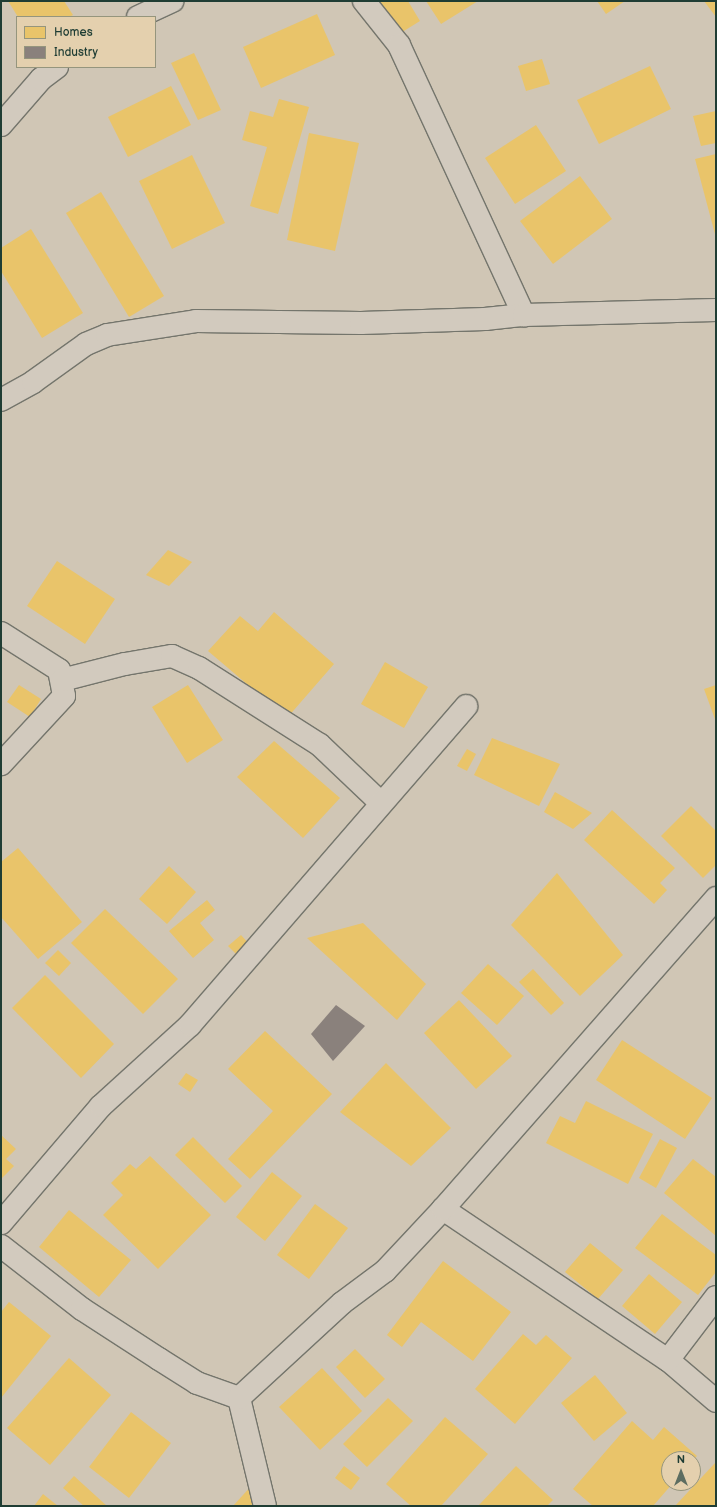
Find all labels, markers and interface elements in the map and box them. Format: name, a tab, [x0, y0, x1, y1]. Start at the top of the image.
legend	[16, 16, 156, 68]
text: Homes	[54, 25, 93, 40]
text: Industry	[54, 45, 98, 60]
north arrow	[661, 1451, 701, 1491]
text: N	[677, 1453, 685, 1466]

